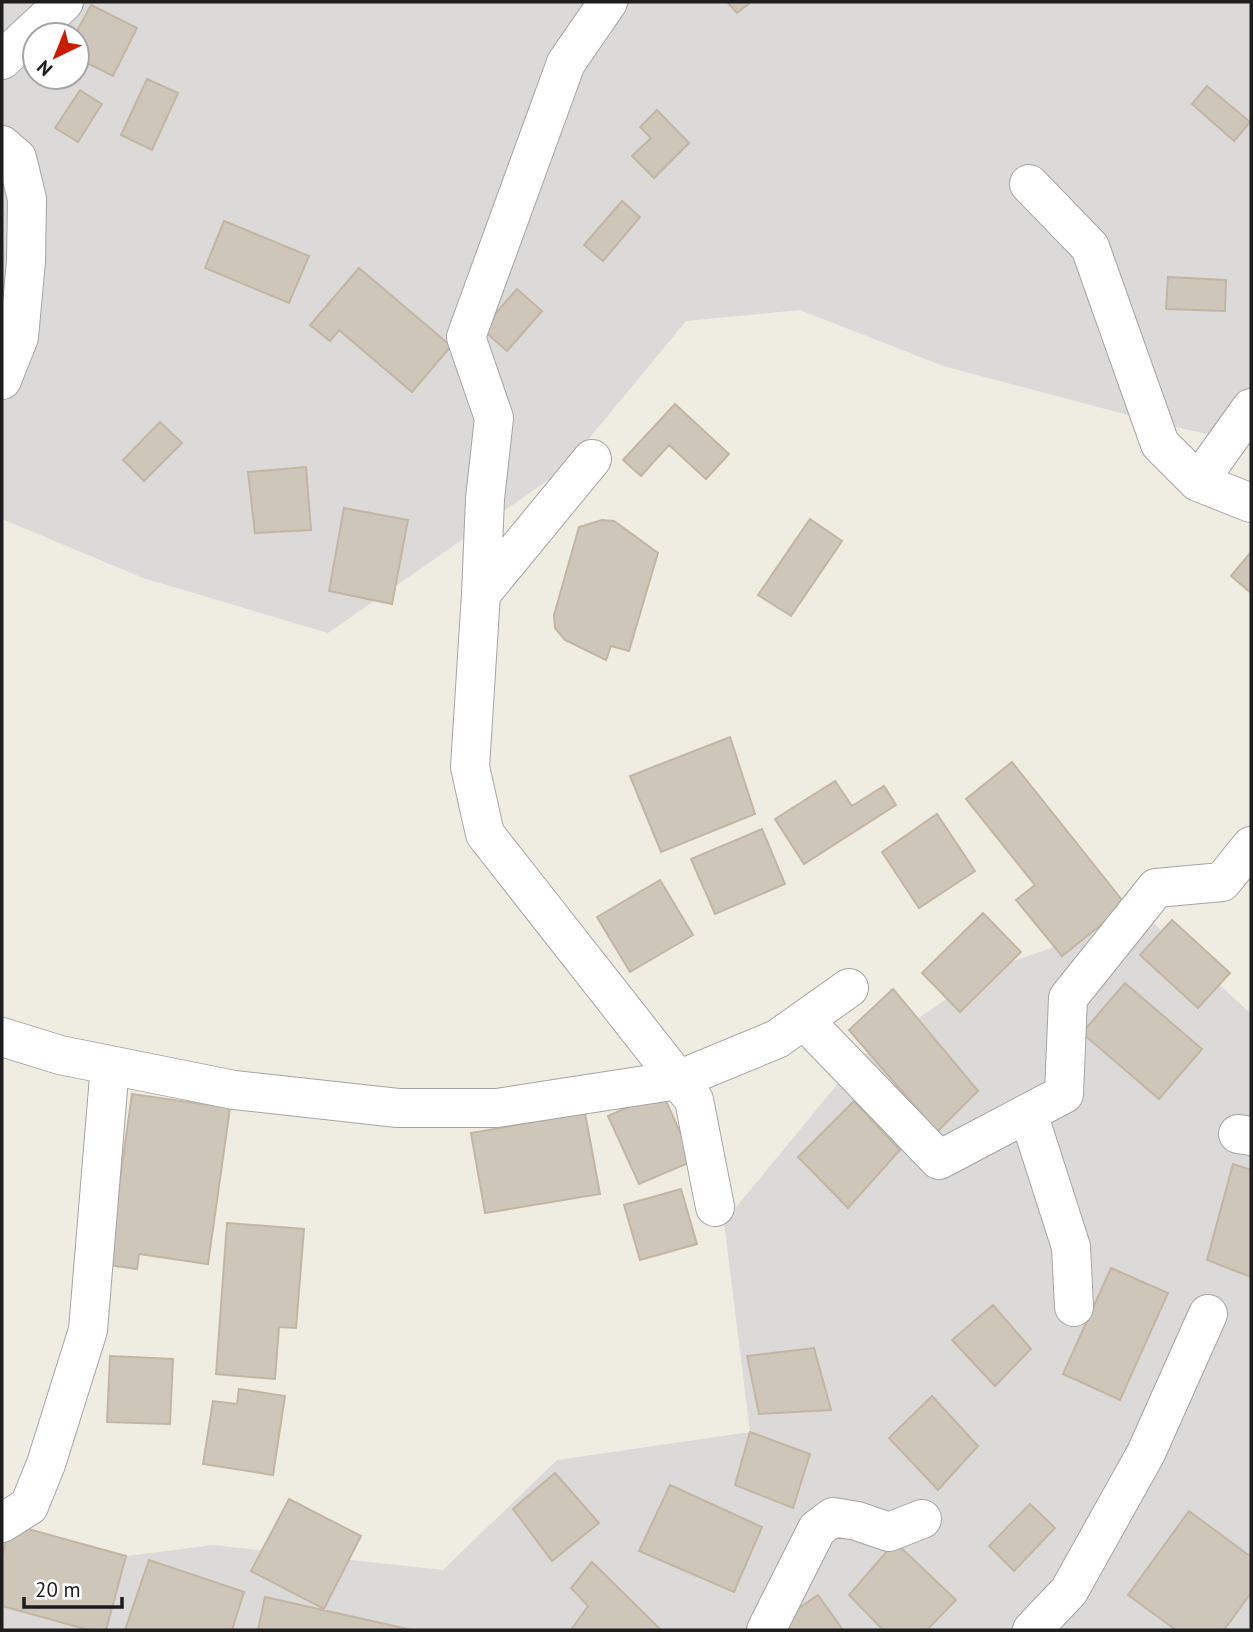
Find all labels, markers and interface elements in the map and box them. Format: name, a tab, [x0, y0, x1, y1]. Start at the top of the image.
north arrow	[21, 21, 91, 91]
text: N	[32, 55, 57, 81]
scale bar	[24, 1566, 122, 1610]
text: 20 m	[35, 1576, 81, 1603]

